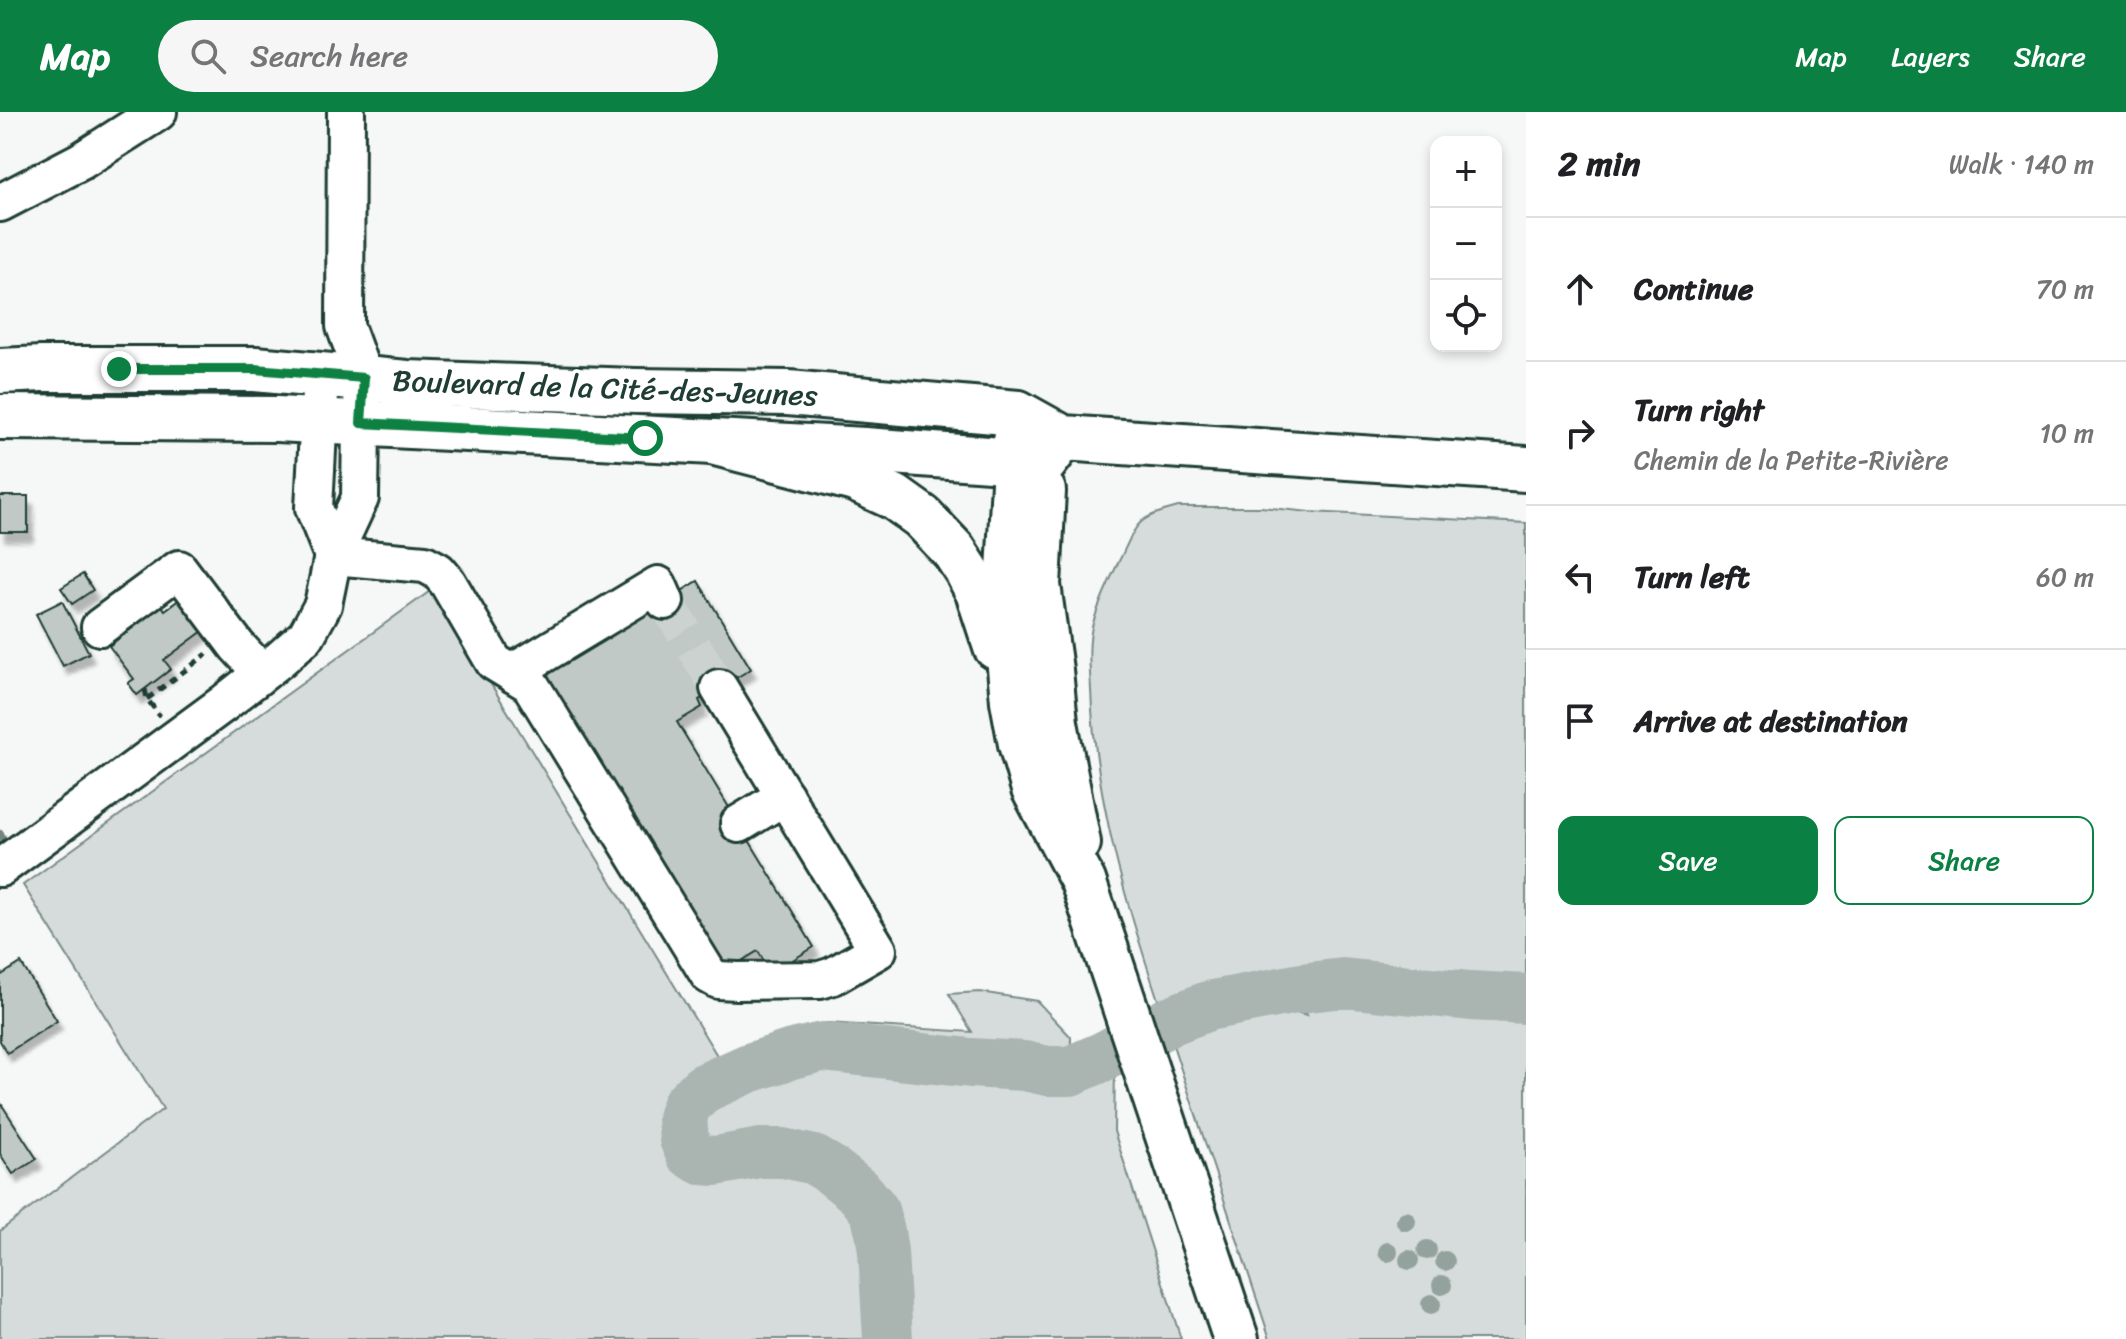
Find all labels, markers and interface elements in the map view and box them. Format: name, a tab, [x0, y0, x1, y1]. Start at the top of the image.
search box	[158, 20, 718, 92]
text: Map	[40, 23, 110, 90]
text: Search here	[250, 29, 408, 83]
text: Map	[1795, 32, 1847, 81]
text: Layers	[1891, 32, 1970, 81]
text: Share	[2014, 32, 2086, 81]
icon: search	[186, 34, 230, 78]
text: 2 min	[1558, 134, 1640, 194]
map controls	[1430, 136, 1502, 352]
button: +	[1430, 136, 1502, 208]
text: Walk · 140 m	[1949, 141, 2094, 187]
button: −	[1430, 208, 1502, 280]
text: Continue	[1634, 262, 1753, 316]
text: 70 m	[2036, 266, 2094, 312]
icon: ahead	[1558, 267, 1602, 311]
button: locate	[1430, 280, 1502, 352]
route end	[101, 351, 137, 387]
street label: Boulevard de la Cité-des-Jeunes	[391, 354, 819, 422]
text: Turn right	[1634, 383, 1764, 437]
text: 10 m	[2040, 410, 2094, 456]
icon: right	[1558, 411, 1602, 455]
route start	[627, 420, 663, 456]
text: Chemin de la Petite-Rivière	[1634, 437, 1949, 483]
text: Turn left	[1634, 550, 1750, 604]
text: 60 m	[2036, 554, 2094, 600]
icon: left	[1558, 555, 1602, 599]
text: Arrive at destination	[1634, 694, 1908, 748]
icon: arrive	[1558, 699, 1602, 743]
button: Save	[1558, 816, 1818, 905]
button: Share	[1834, 816, 2094, 905]

